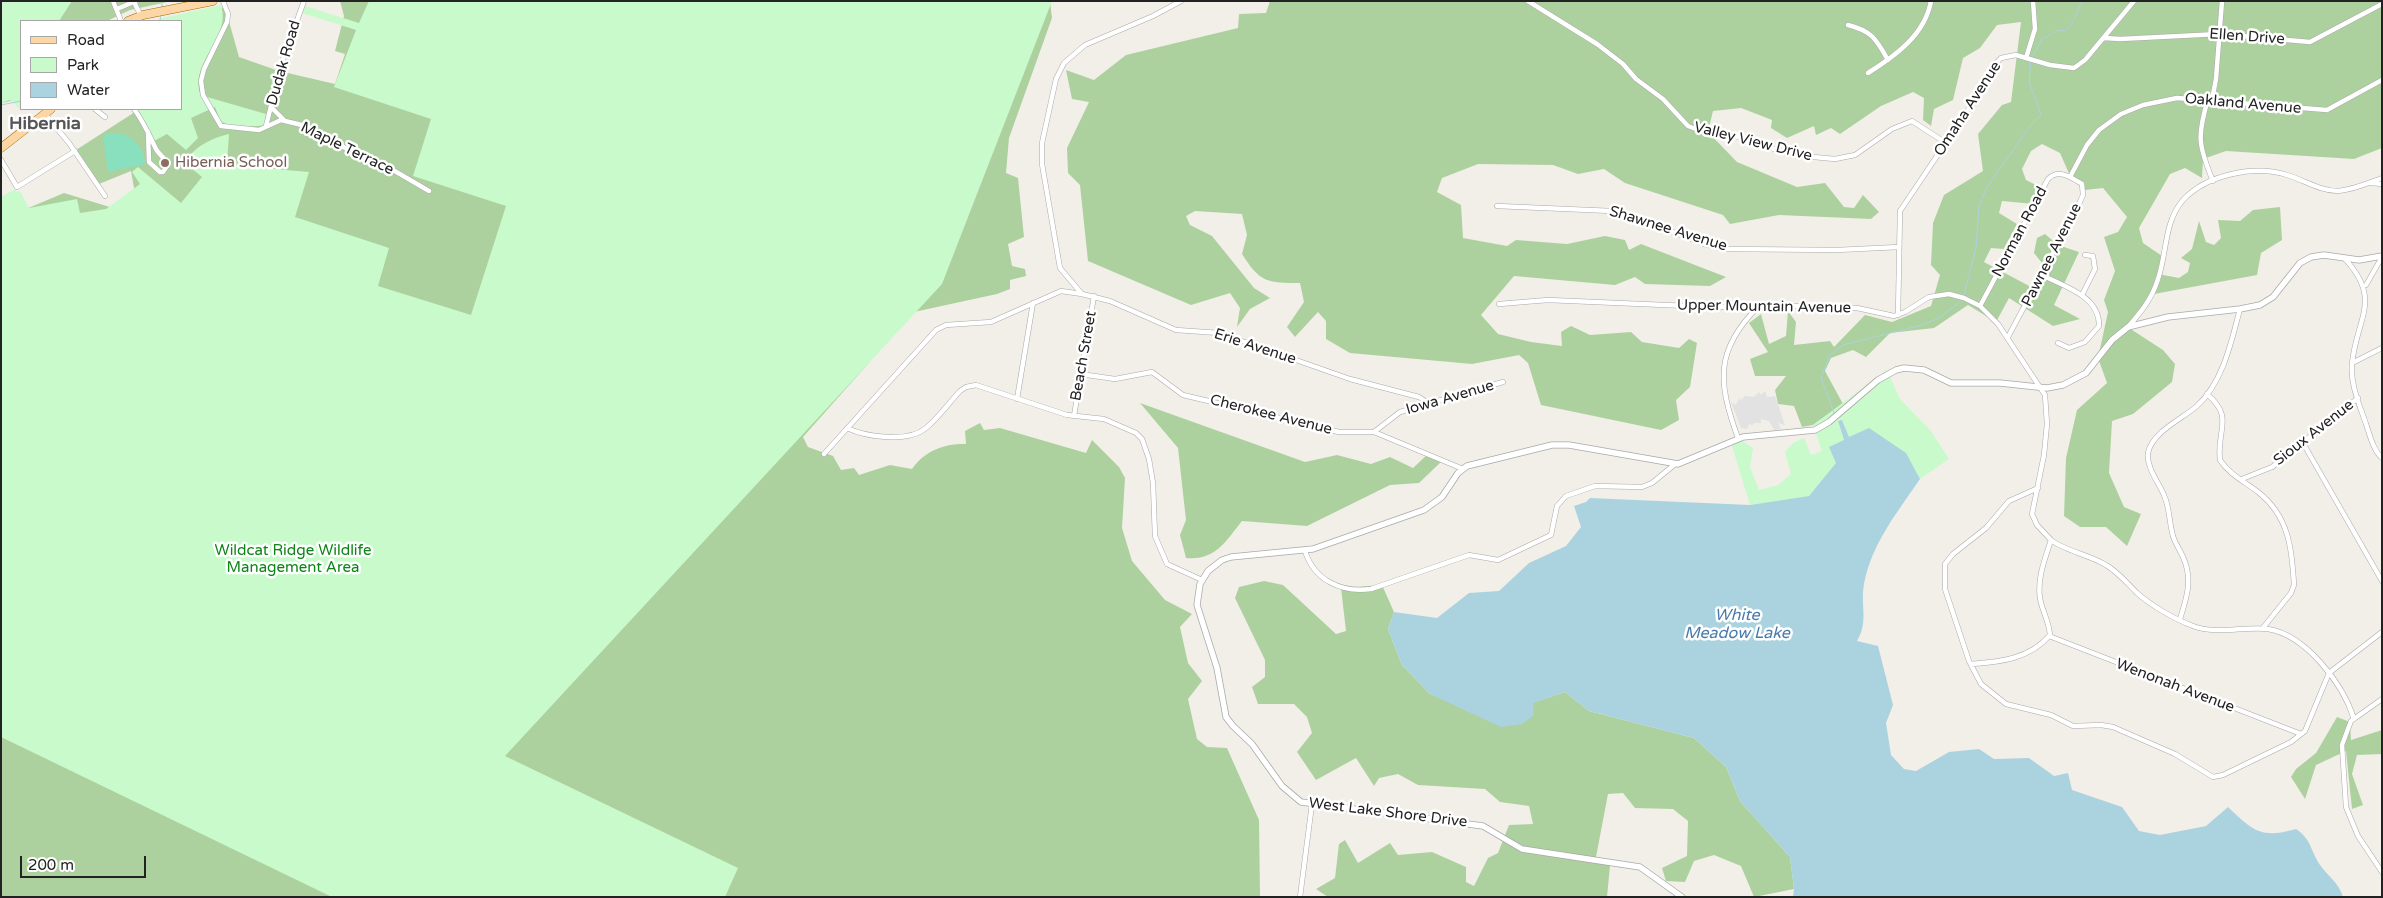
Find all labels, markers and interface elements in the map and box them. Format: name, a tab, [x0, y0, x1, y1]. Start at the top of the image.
street label: Dudak Road	[263, 18, 305, 108]
legend	[20, 20, 182, 110]
street label: Ellen Drive	[2209, 25, 2285, 49]
text: Road	[67, 31, 105, 49]
text: Park	[67, 56, 99, 74]
street label: Omaha Avenue	[1931, 58, 2005, 160]
text: Water	[67, 81, 110, 99]
street label: Oakland Avenue	[2184, 90, 2302, 118]
district label: Hibernia	[9, 113, 81, 135]
street label: Maple Terrace	[297, 119, 397, 179]
street label: Valley View Drive	[1692, 119, 1814, 165]
place label: Hibernia School	[175, 154, 287, 172]
marker: Hibernia School	[159, 157, 171, 169]
street label: Norman Road	[1989, 184, 2051, 280]
street label: Pawnee Avenue	[2018, 200, 2086, 310]
street label: Shawnee Avenue	[1607, 203, 1729, 255]
street label: Upper Mountain Avenue	[1677, 296, 1851, 318]
street label: Beach Street	[1067, 310, 1101, 402]
street label: Erie Avenue	[1212, 325, 1298, 369]
street label: Iowa Avenue	[1404, 377, 1496, 419]
street label: Cherokee Avenue	[1208, 391, 1334, 439]
street label: Sioux Avenue	[2270, 396, 2358, 470]
park label: Wildcat Ridge Wildlife Management Area	[215, 542, 371, 577]
water label: White Meadow Lake	[1684, 606, 1790, 644]
street label: Wenonah Avenue	[2113, 655, 2237, 717]
street label: West Lake Shore Drive	[1308, 794, 1468, 832]
scale bar	[22, 846, 149, 878]
text: 200 m	[28, 856, 74, 874]

